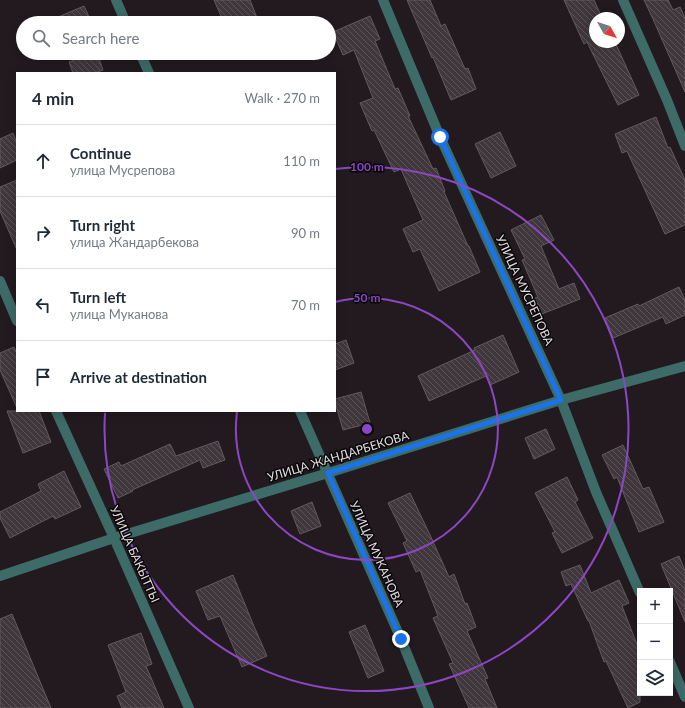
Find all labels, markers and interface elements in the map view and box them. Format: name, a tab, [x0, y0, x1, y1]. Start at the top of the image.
north arrow	[589, 12, 625, 48]
search box	[16, 16, 336, 60]
icon: search	[30, 27, 52, 49]
text: Search here	[62, 29, 139, 47]
text: 4 min	[32, 88, 74, 109]
text: Walk · 270 m	[244, 90, 320, 106]
route start	[431, 128, 449, 146]
text: Continue	[70, 144, 131, 162]
icon: ahead	[32, 150, 54, 172]
text: 110 m	[283, 153, 320, 169]
text: 100 m	[350, 159, 384, 174]
text: улица Мусрепова	[70, 162, 175, 178]
text: Turn right	[70, 216, 135, 234]
icon: right	[32, 222, 54, 244]
text: 90 m	[291, 225, 320, 241]
street label: УЛИЦА МУСРЕПОВА	[493, 232, 558, 348]
text: улица Жандарбекова	[70, 234, 199, 250]
text: Turn left	[70, 288, 126, 306]
text: 50 m	[354, 290, 380, 305]
icon: left	[32, 294, 54, 316]
text: 70 m	[291, 297, 320, 313]
text: улица Муканова	[70, 306, 168, 322]
icon: arrive	[32, 366, 54, 388]
text: Arrive at destination	[70, 368, 207, 386]
centre of rings	[360, 422, 374, 436]
street label: УЛИЦА ЖАНДАРБЕКОВА	[265, 427, 411, 485]
street label: УЛИЦА МУКАНОВА	[347, 499, 408, 610]
street label: УЛИЦА БАКЫТТЫ	[107, 503, 163, 605]
map controls	[637, 588, 673, 696]
button: +	[637, 588, 673, 624]
button: −	[637, 624, 673, 660]
route end	[392, 630, 410, 648]
button: layers	[637, 660, 673, 696]

